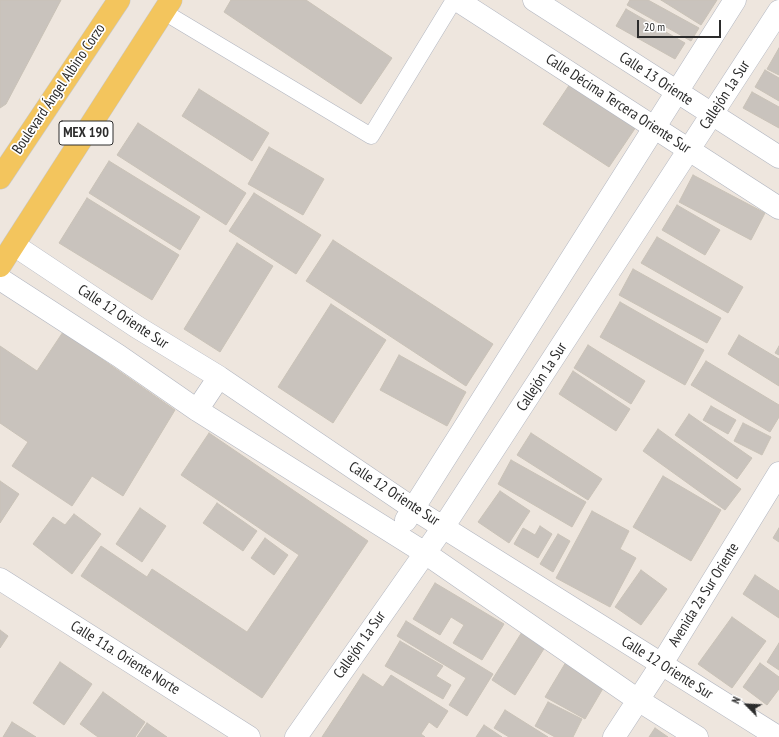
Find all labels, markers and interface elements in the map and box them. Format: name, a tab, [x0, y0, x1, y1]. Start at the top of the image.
scale bar	[639, 12, 723, 38]
text: 20 m	[644, 19, 665, 34]
street label: Boulevard Ángel Albino Corzo	[9, 20, 109, 158]
street label: Calle 13 Oriente	[616, 48, 696, 110]
street label: Calle Décima Tercera Oriente Sur	[542, 50, 694, 158]
street label: Callejón 1a Sur	[696, 57, 754, 133]
road number: MEX 190	[59, 121, 113, 145]
street label: Calle 12 Oriente Sur	[74, 281, 172, 353]
street label: Callejón 1a Sur	[513, 339, 571, 415]
street label: Calle 12 Oriente Sur	[345, 458, 443, 530]
street label: Avenida 2a Sur Oriente	[665, 540, 743, 650]
street label: Callejón 1a Sur	[330, 608, 390, 682]
street label: Calle 11a. Oriente Norte	[67, 617, 183, 699]
street label: Calle 12 Oriente Sur	[618, 633, 716, 703]
north arrow	[727, 685, 767, 725]
text: N	[728, 695, 744, 706]

